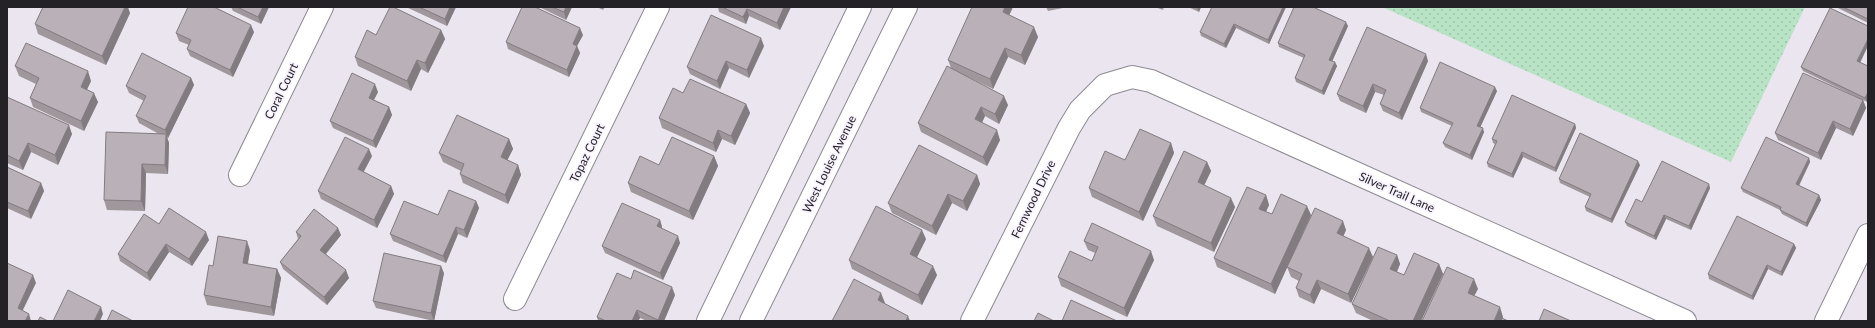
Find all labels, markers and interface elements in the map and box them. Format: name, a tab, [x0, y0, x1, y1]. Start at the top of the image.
street label: Coral Court	[261, 60, 301, 122]
street label: West Louise Avenue	[799, 113, 859, 215]
street label: Topaz Court	[566, 120, 608, 185]
street label: Fernwood Drive	[1008, 158, 1058, 240]
street label: Silver Trail Lane	[1357, 169, 1437, 215]

